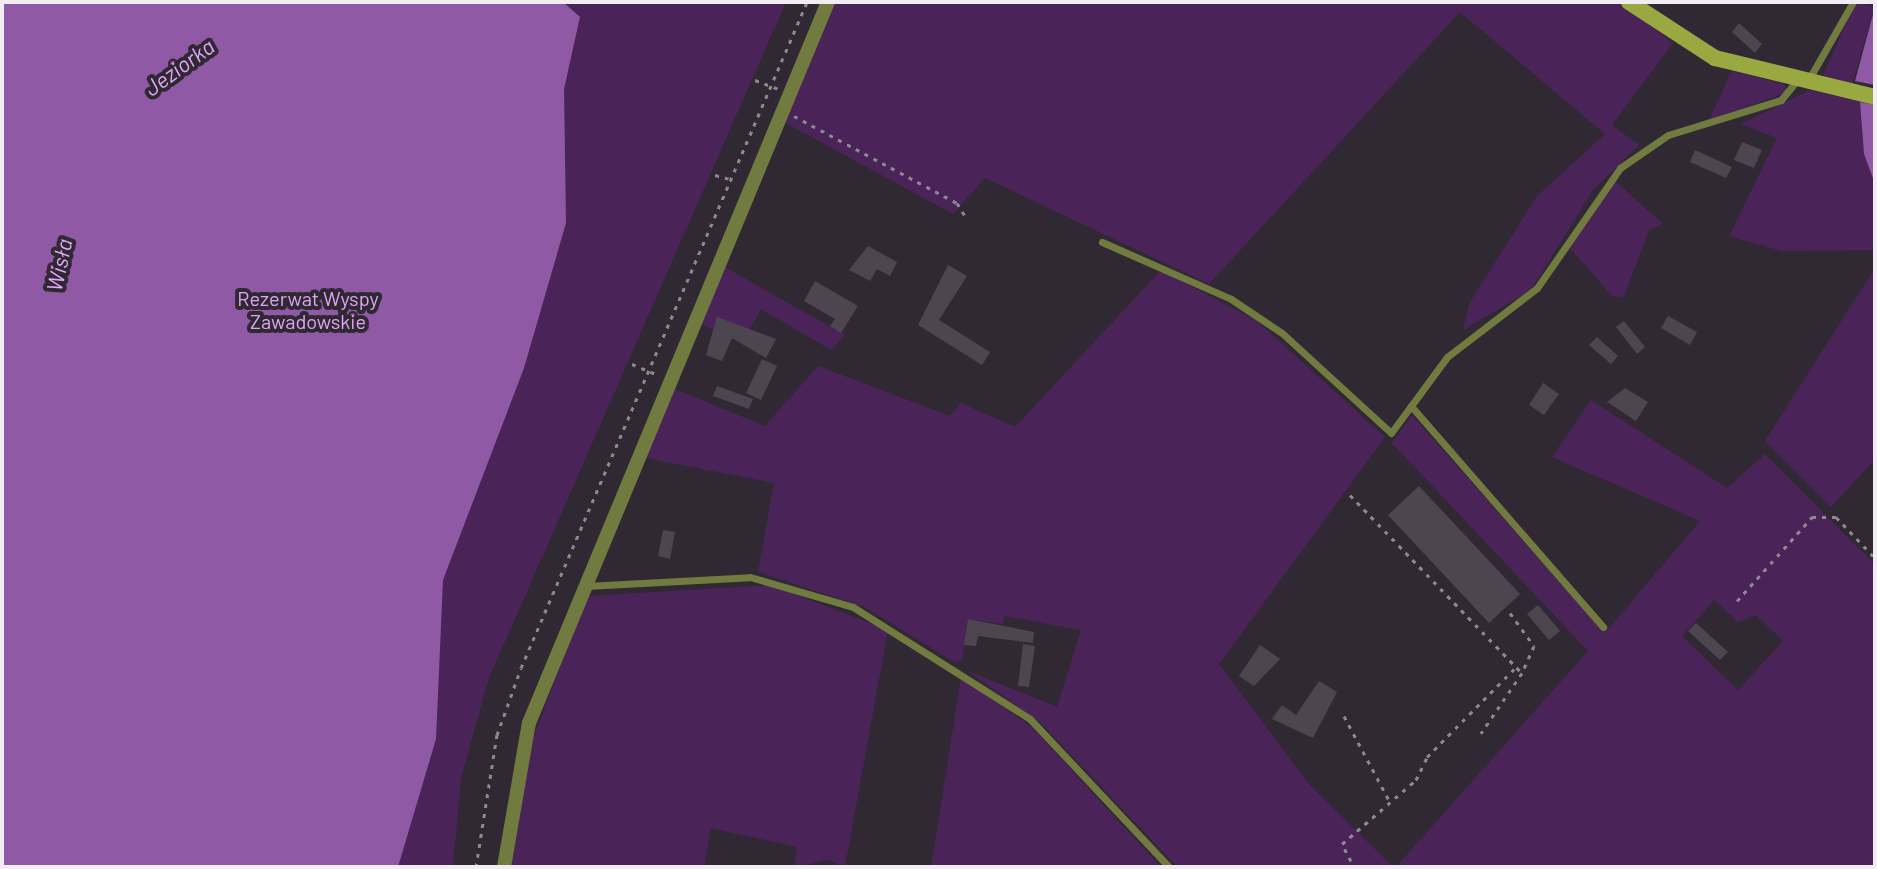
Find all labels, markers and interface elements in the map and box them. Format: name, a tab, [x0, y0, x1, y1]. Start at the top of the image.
water label: Jeziorka	[139, 33, 219, 101]
water label: Wisła	[41, 236, 77, 294]
park label: Rezerwat Wyspy Zawadowskie	[237, 286, 379, 333]

